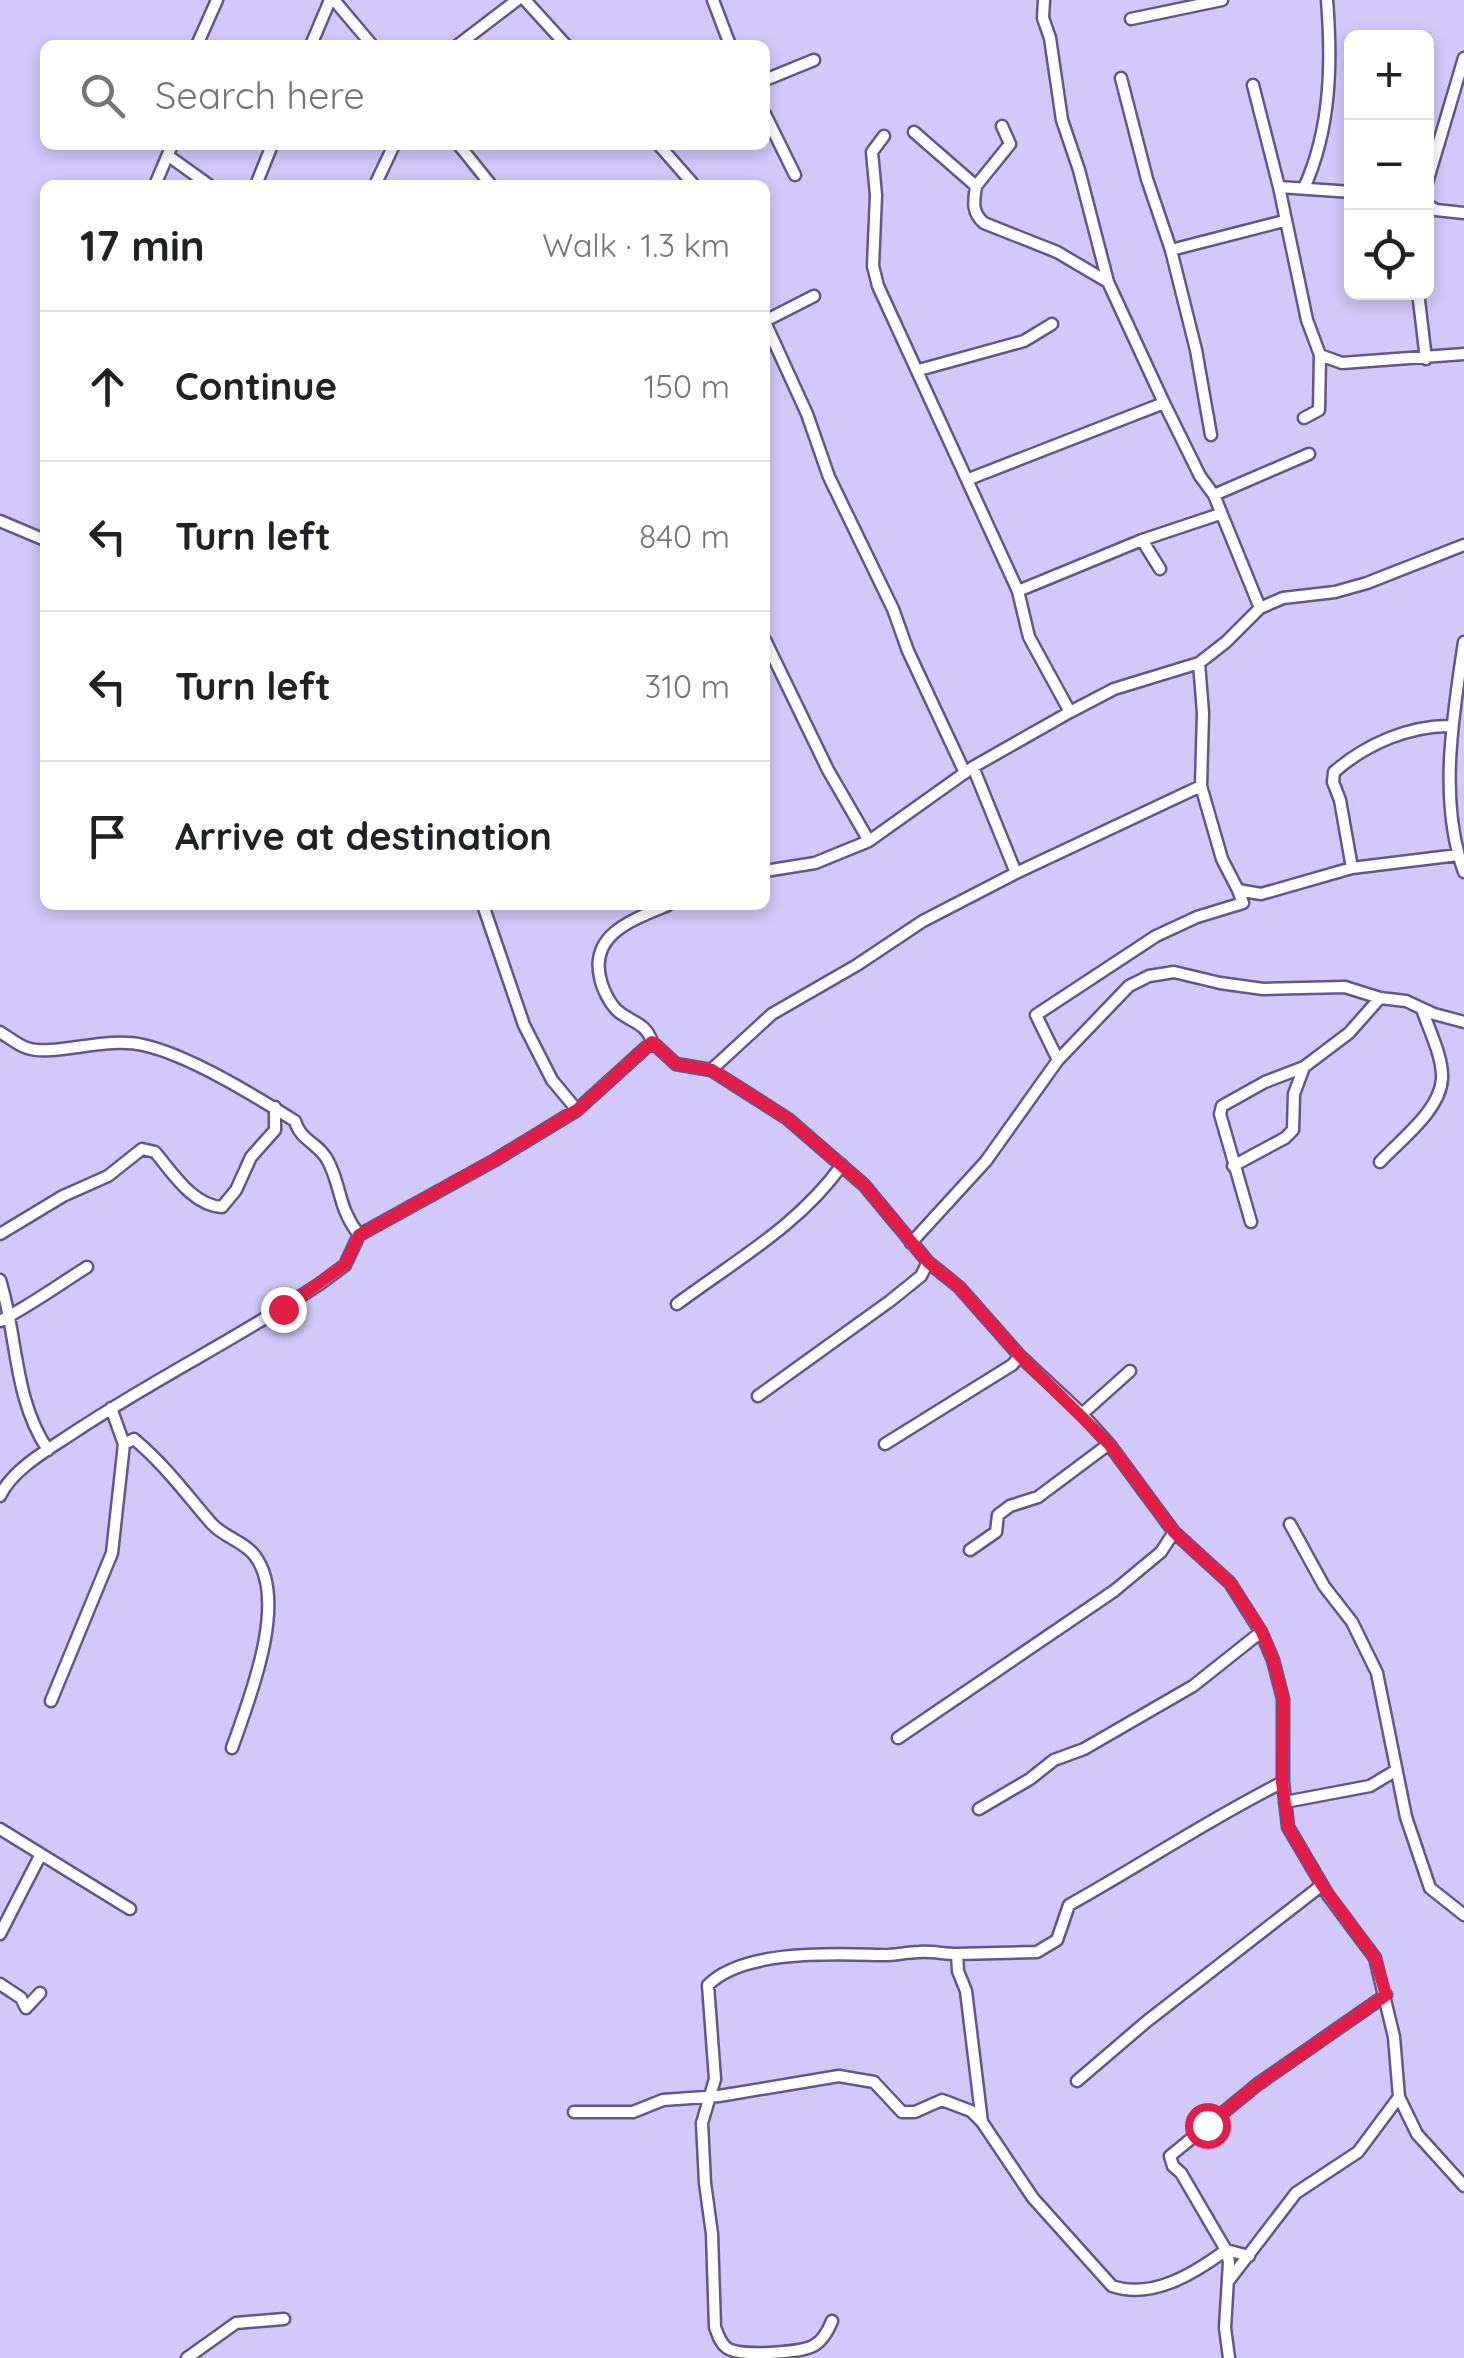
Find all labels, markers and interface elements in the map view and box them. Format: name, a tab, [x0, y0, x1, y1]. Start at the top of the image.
map controls	[1344, 30, 1434, 300]
button: +	[1344, 30, 1434, 120]
search box	[40, 40, 770, 150]
icon: search	[75, 68, 130, 123]
text: Search here	[155, 71, 365, 119]
button: −	[1344, 120, 1434, 210]
button: locate	[1344, 210, 1434, 300]
text: 17 min	[80, 219, 205, 272]
text: Walk · 1.3 km	[542, 225, 730, 265]
icon: ahead	[80, 359, 135, 414]
text: Continue	[175, 362, 337, 410]
text: 150 m	[644, 366, 730, 406]
icon: left	[80, 509, 135, 564]
text: Turn left	[175, 512, 331, 560]
text: 840 m	[639, 516, 730, 556]
icon: left	[80, 659, 135, 714]
text: Turn left	[175, 662, 331, 710]
text: 310 m	[644, 666, 730, 706]
icon: arrive	[80, 809, 135, 864]
text: Arrive at destination	[175, 812, 552, 860]
route end	[261, 1287, 307, 1333]
route start	[1185, 2103, 1231, 2149]

